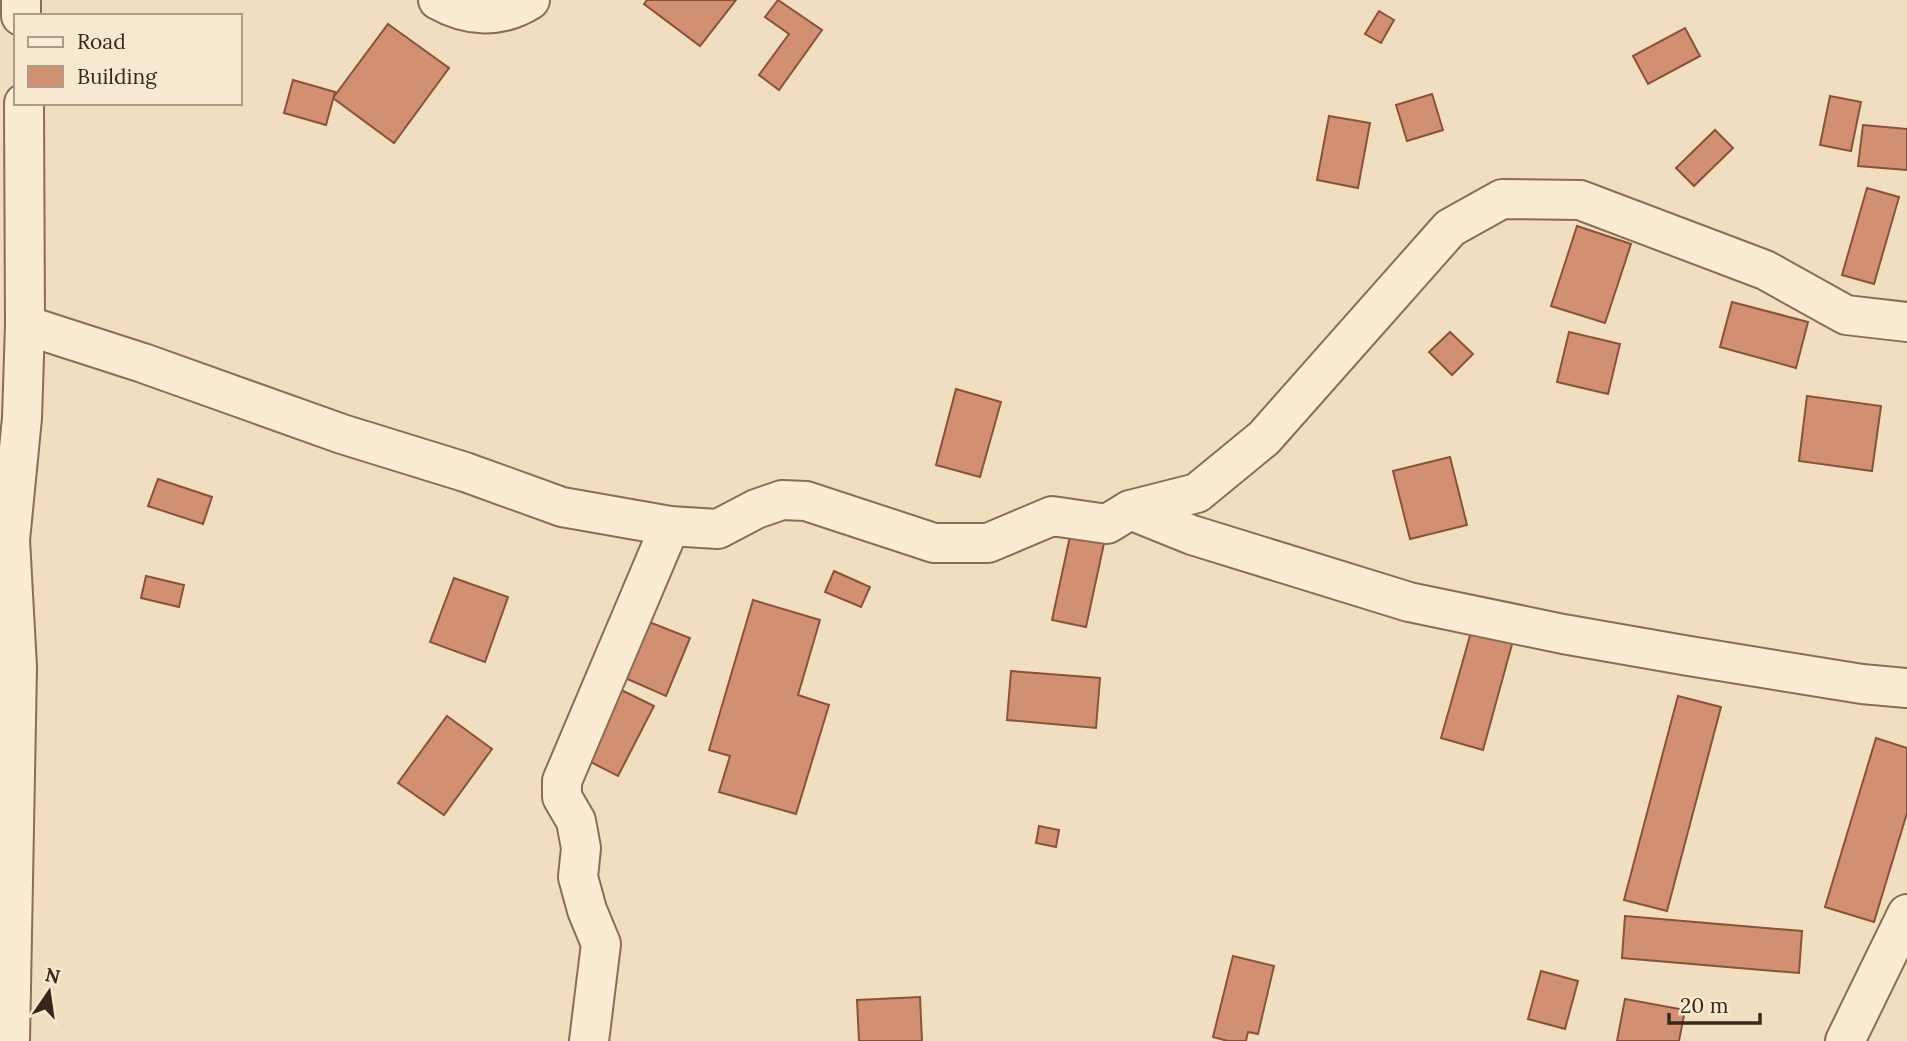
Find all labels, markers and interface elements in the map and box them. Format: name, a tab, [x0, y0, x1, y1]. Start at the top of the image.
legend	[14, 14, 242, 105]
text: Road	[77, 28, 126, 55]
text: Building	[77, 63, 157, 90]
north arrow	[14, 957, 84, 1027]
text: N	[43, 962, 63, 989]
scale bar	[1669, 982, 1760, 1026]
text: 20 m	[1680, 992, 1729, 1019]

